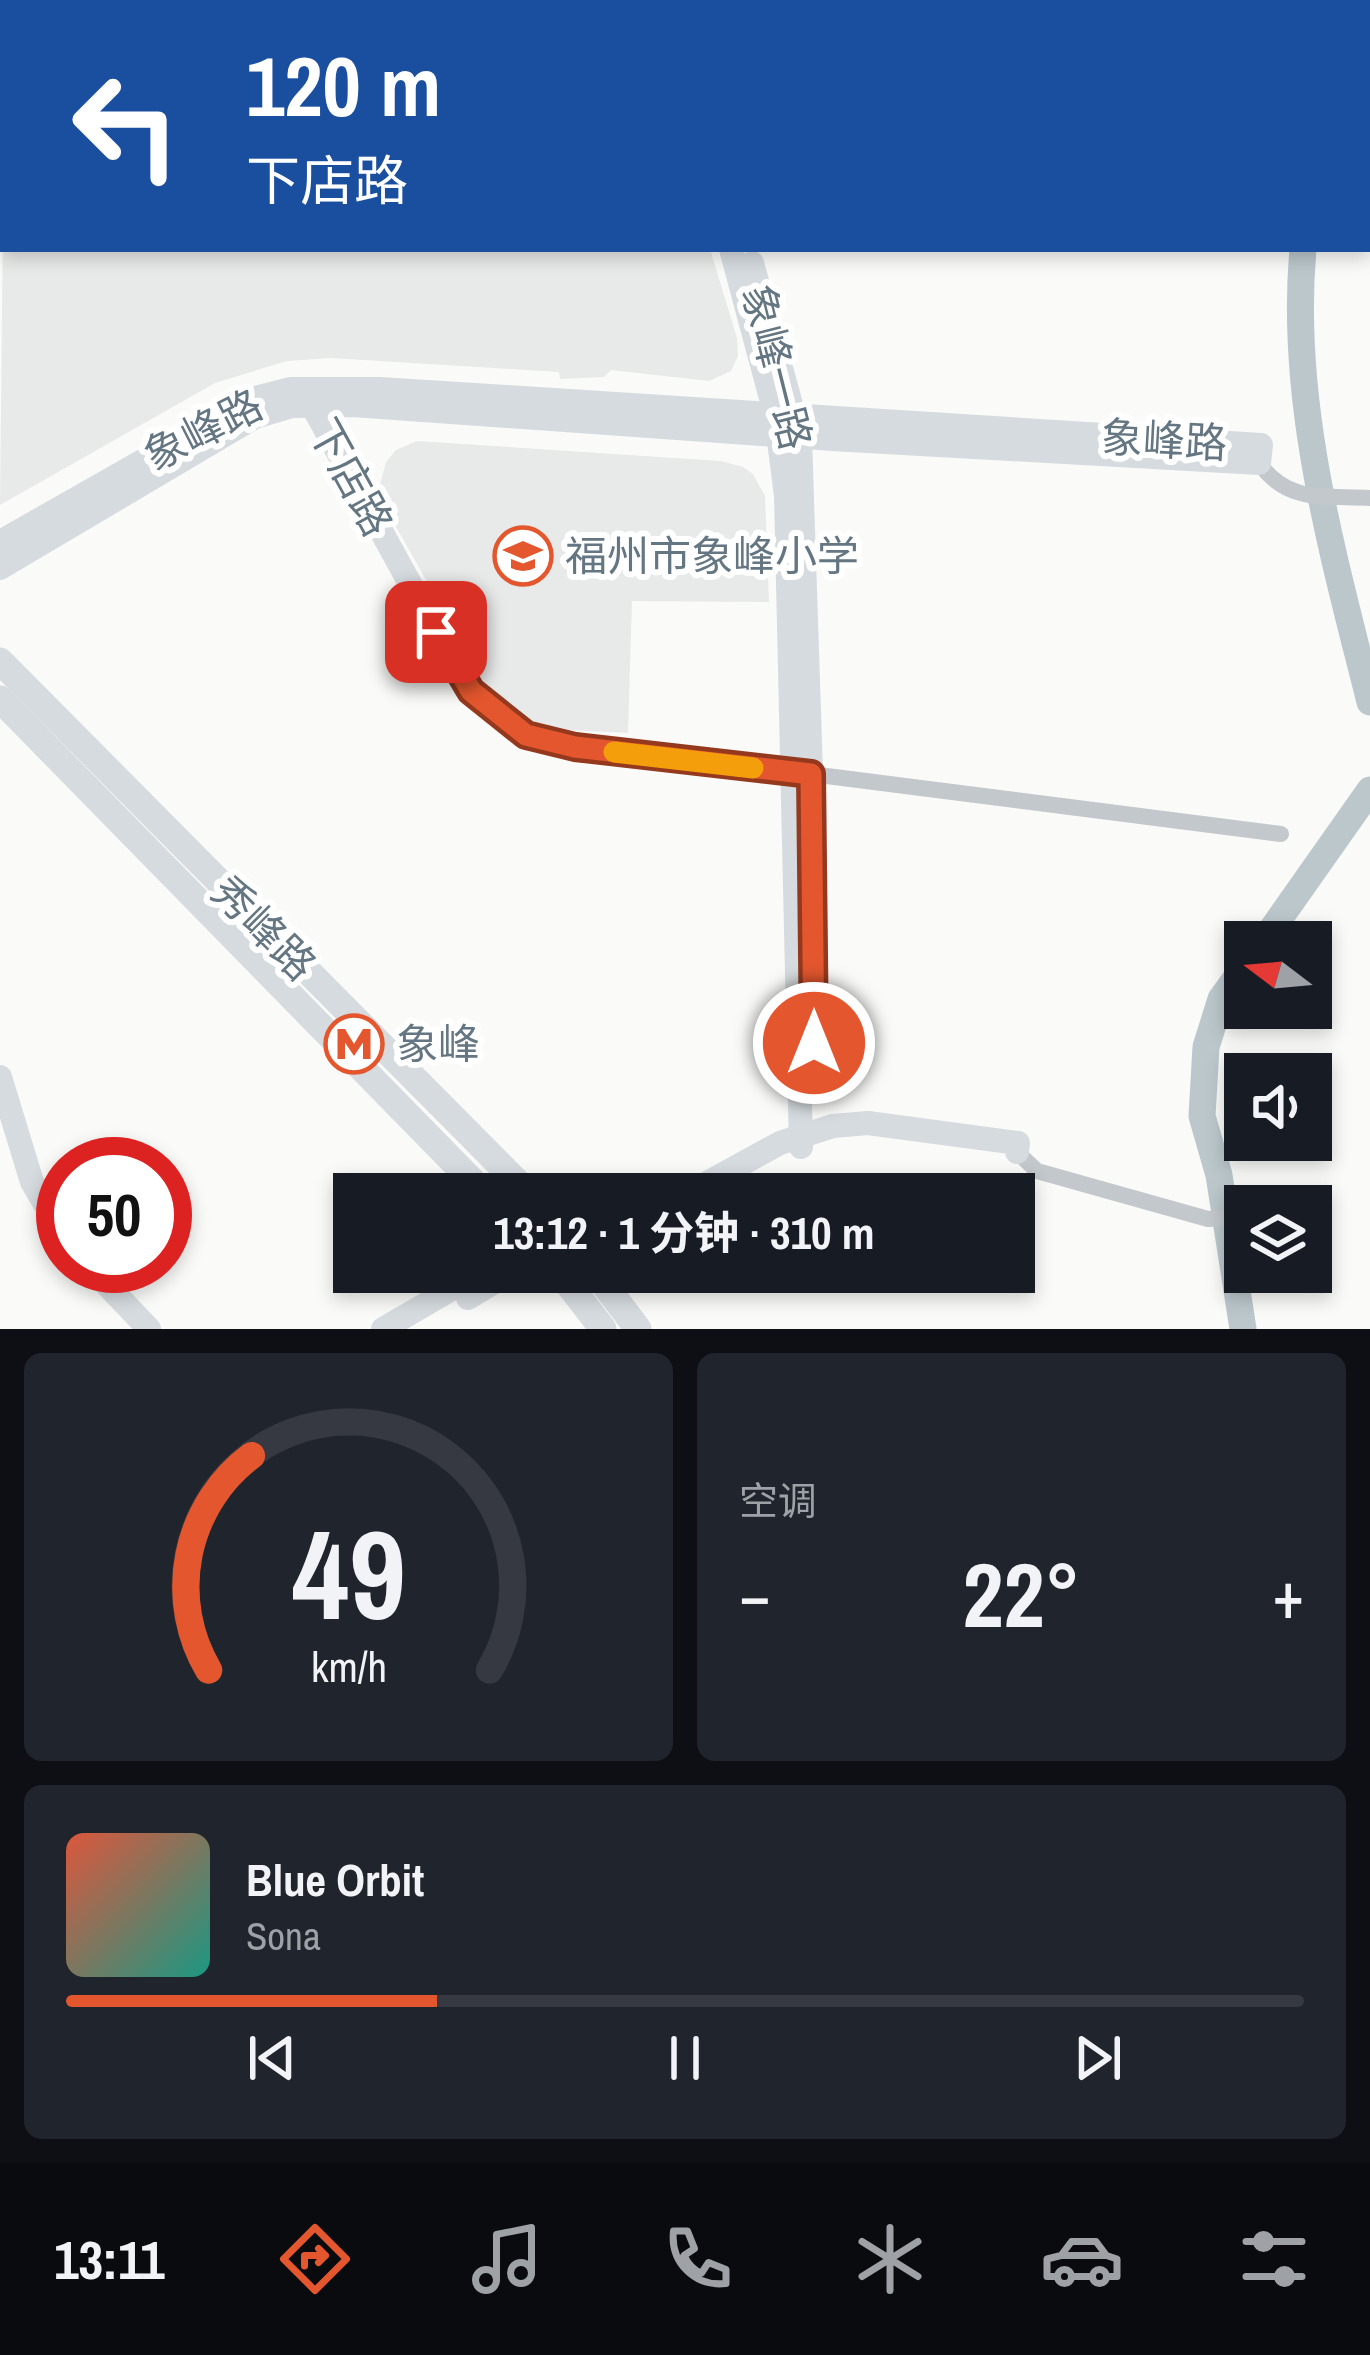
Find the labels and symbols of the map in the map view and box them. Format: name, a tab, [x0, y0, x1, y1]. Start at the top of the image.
street label: 象峰一路	[730, 279, 824, 455]
street label: 象峰路	[134, 376, 272, 484]
street label: 下店路	[296, 408, 406, 546]
street label: 象峰路	[1100, 409, 1228, 471]
school or university icon: 福州市象峰小学	[492, 525, 554, 587]
place label: 福州市象峰小学	[565, 528, 859, 584]
pin	[385, 581, 487, 683]
street label: 秀峰路	[200, 864, 328, 992]
north arrow	[1224, 921, 1332, 1029]
position arrow	[751, 980, 877, 1106]
metro station icon: 象峰	[323, 1013, 385, 1075]
place label: 象峰	[396, 1016, 480, 1072]
speed limit sign: 50	[36, 1137, 192, 1293]

